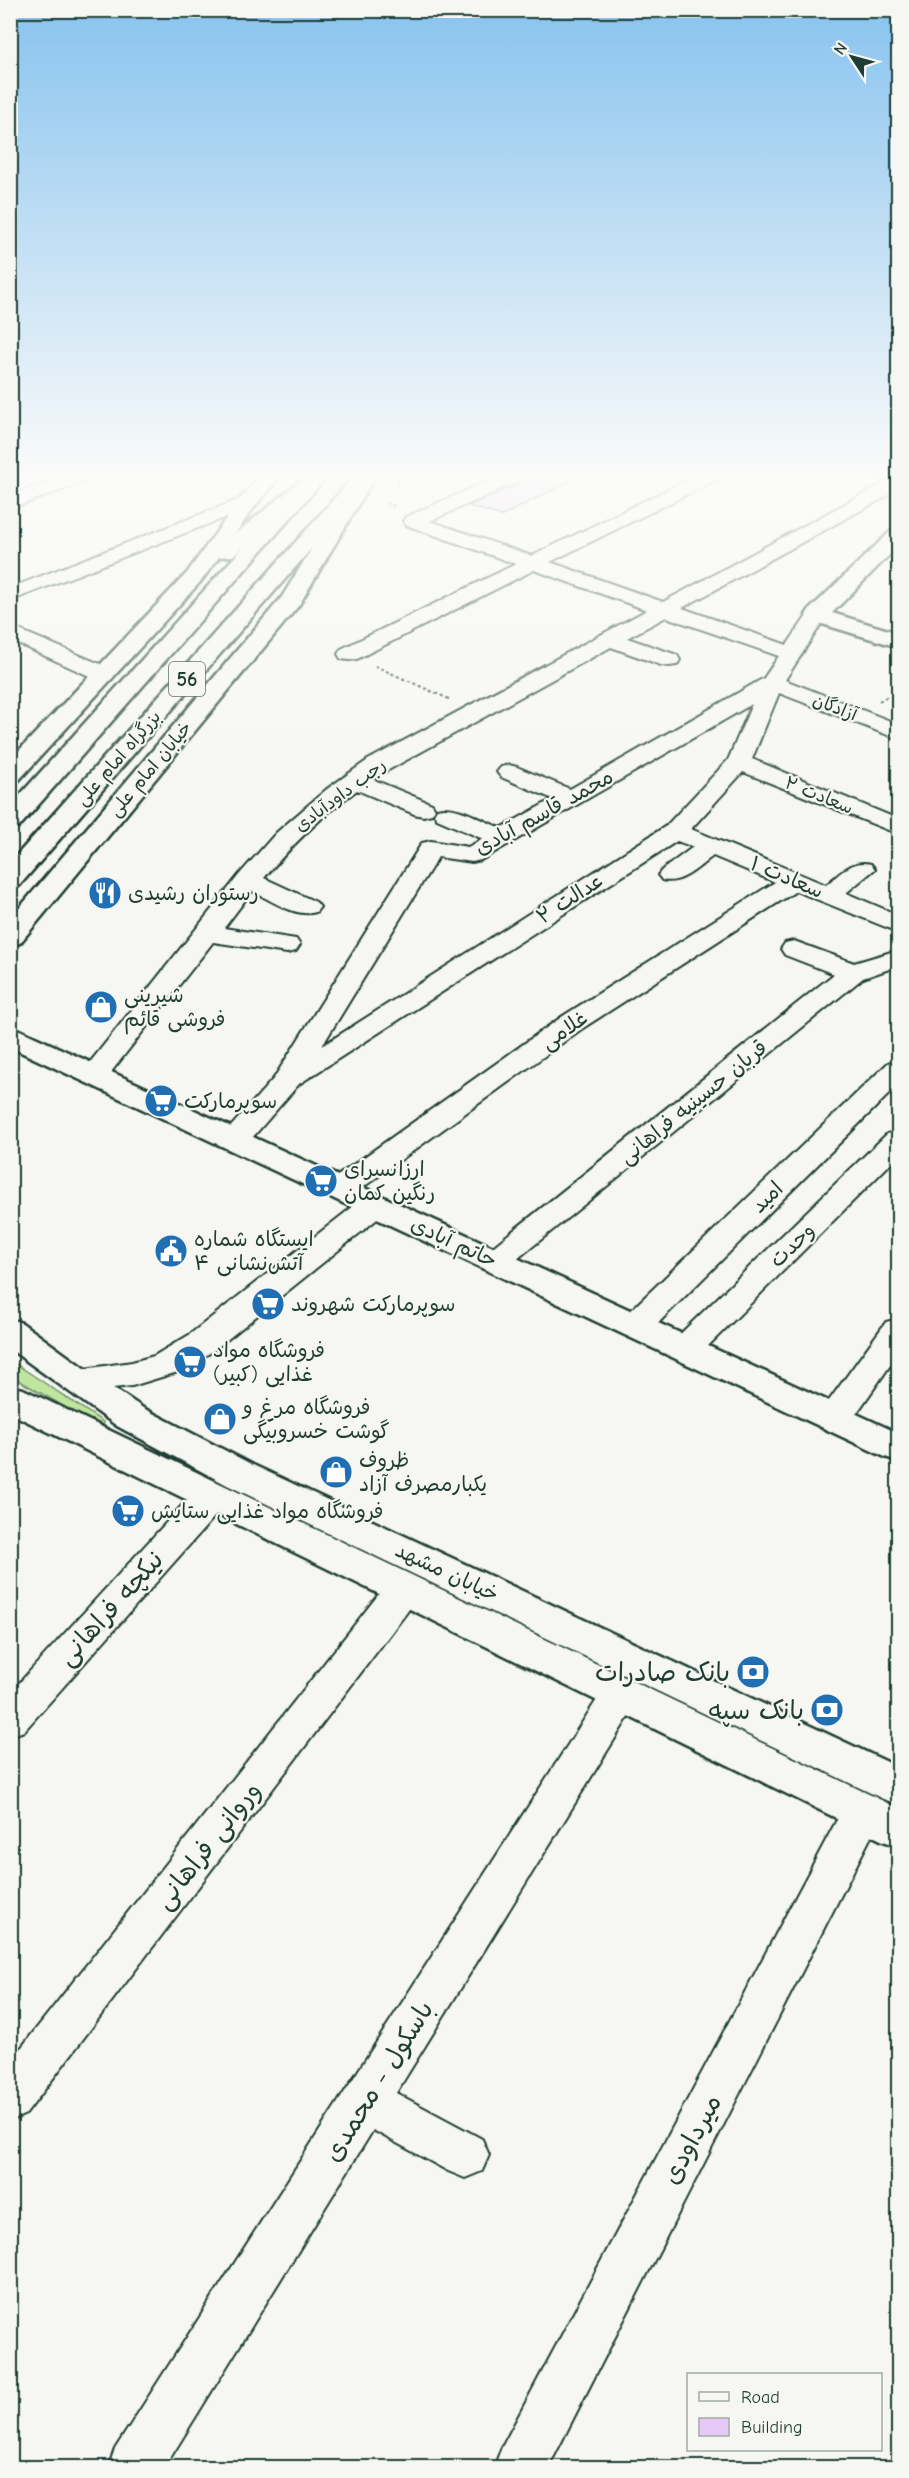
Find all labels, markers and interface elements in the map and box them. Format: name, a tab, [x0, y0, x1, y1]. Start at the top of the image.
north arrow	[822, 27, 882, 87]
text: N	[830, 39, 851, 58]
road number: 56	[169, 662, 205, 696]
street label: آزادگان	[810, 689, 861, 726]
street label: بزرگراه امام علی	[71, 707, 168, 812]
street label: خیابان امام علی	[105, 718, 198, 823]
street label: رجب داودآبادی	[291, 754, 390, 837]
street label: محمد قاسم آبادی	[471, 764, 619, 863]
street label: سعادت ۲	[782, 772, 856, 819]
street label: سعادت ۱	[747, 851, 827, 903]
street label: عدالت ۲	[532, 867, 608, 929]
restaurant icon: رستوران رشیدی	[87, 875, 123, 911]
place label: رستوران رشیدی	[128, 881, 259, 907]
place label: شیرینی فروشی قائم	[124, 983, 226, 1035]
shop icon: شیرینی فروشی قائم	[83, 989, 119, 1025]
street label: غلامی	[536, 1006, 593, 1056]
street label: قربان حسینیه فراهانی	[614, 1035, 773, 1170]
supermarket icon: سوپرمارکت	[143, 1083, 179, 1119]
place label: سوپرمارکت	[184, 1089, 277, 1114]
place label: ارزانسرای رنگین کمان	[344, 1157, 435, 1205]
supermarket icon: ارزانسرای رنگین کمان	[303, 1163, 339, 1199]
street label: امید	[746, 1176, 788, 1218]
street label: حاتم آبادی	[405, 1212, 501, 1276]
street label: وحدت	[765, 1218, 819, 1272]
place label: ایستگاه شماره ۴ آتش‌نشانی	[194, 1227, 314, 1277]
public building icon: ایستگاه شماره ۴ آتش‌نشانی	[153, 1233, 189, 1269]
supermarket icon: سوپرمارکت شهروند	[250, 1286, 286, 1322]
place label: سوپرمارکت شهروند	[291, 1292, 455, 1317]
place label: فروشگاه مواد غذایی (کبیر)	[213, 1338, 325, 1388]
supermarket icon: فروشگاه مواد غذایی (کبیر)	[172, 1344, 208, 1380]
place label: فروشگاه مرغ و گوشت خسروبیگی	[241, 1395, 390, 1445]
shop icon: فروشگاه مرغ و گوشت خسروبیگی	[202, 1401, 238, 1437]
place label: ظروف یکبارمصرف آزاد	[359, 1448, 487, 1497]
shop icon: ظروف یکبارمصرف آزاد	[318, 1454, 354, 1490]
supermarket icon: فروشگاه مواد غذایی ستایش	[110, 1493, 146, 1529]
place label: فروشگاه مواد غذایی ستایش	[151, 1499, 383, 1525]
street label: خیابان مشهد	[391, 1538, 502, 1607]
street label: نیکچه فراهانی	[51, 1545, 171, 1673]
bank icon: بانک صادرات	[735, 1654, 771, 1690]
place label: بانک صادرات	[595, 1658, 730, 1688]
bank icon: بانک سپه	[809, 1692, 845, 1728]
place label: بانک سپه	[709, 1696, 804, 1727]
street label: وروانی فراهانی	[149, 1776, 268, 1916]
street label: باسکول - محمدی	[317, 1996, 440, 2167]
street label: میرداودی	[656, 2090, 728, 2189]
legend	[687, 2373, 882, 2451]
text: Road	[741, 2387, 780, 2408]
text: Building	[741, 2417, 803, 2438]

